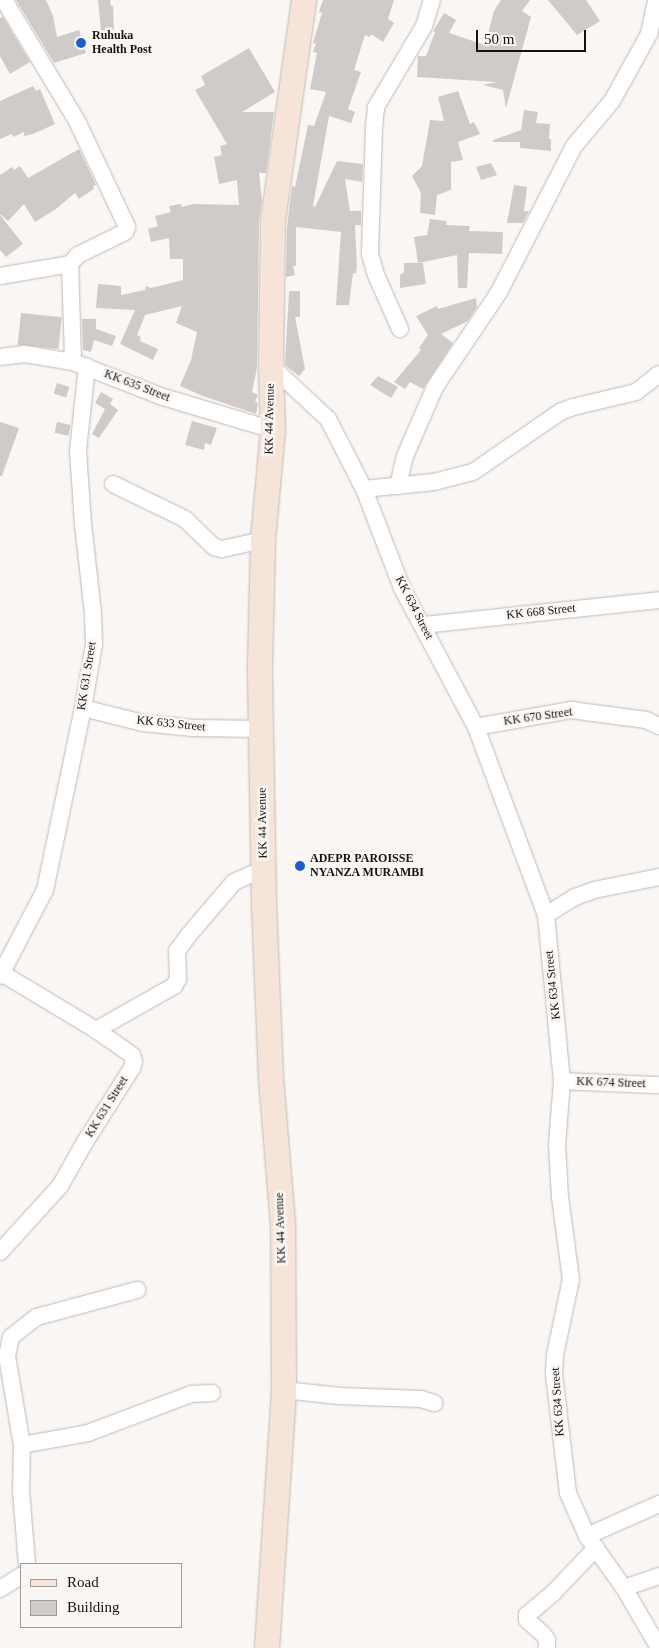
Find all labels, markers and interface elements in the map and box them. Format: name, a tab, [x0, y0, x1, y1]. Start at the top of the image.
scale bar	[479, 20, 589, 52]
place label: Ruhuka Health Post	[92, 29, 152, 57]
text: 50 m	[484, 31, 514, 47]
marker: Ruhuka Health Post	[74, 36, 88, 50]
street label: KK 635 Street	[102, 367, 172, 405]
street label: KK 44 Avenue	[262, 383, 278, 455]
street label: KK 634 Street	[392, 574, 436, 642]
street label: KK 668 Street	[506, 601, 576, 623]
street label: KK 631 Street	[74, 641, 100, 711]
street label: KK 670 Street	[503, 705, 573, 729]
street label: KK 633 Street	[136, 713, 206, 735]
street label: KK 44 Avenue	[255, 787, 271, 859]
place label: ADEPR PAROISSE NYANZA MURAMBI	[310, 852, 425, 880]
marker: ADEPR PAROISSE NYANZA MURAMBI	[294, 860, 306, 872]
street label: KK 634 Street	[542, 950, 564, 1020]
street label: KK 631 Street	[83, 1074, 131, 1140]
street label: KK 674 Street	[576, 1075, 646, 1091]
street label: KK 44 Avenue	[273, 1192, 289, 1264]
street label: KK 634 Street	[548, 1367, 568, 1437]
legend	[20, 1563, 182, 1628]
text: Road	[67, 1574, 99, 1590]
text: Building	[67, 1599, 120, 1615]

